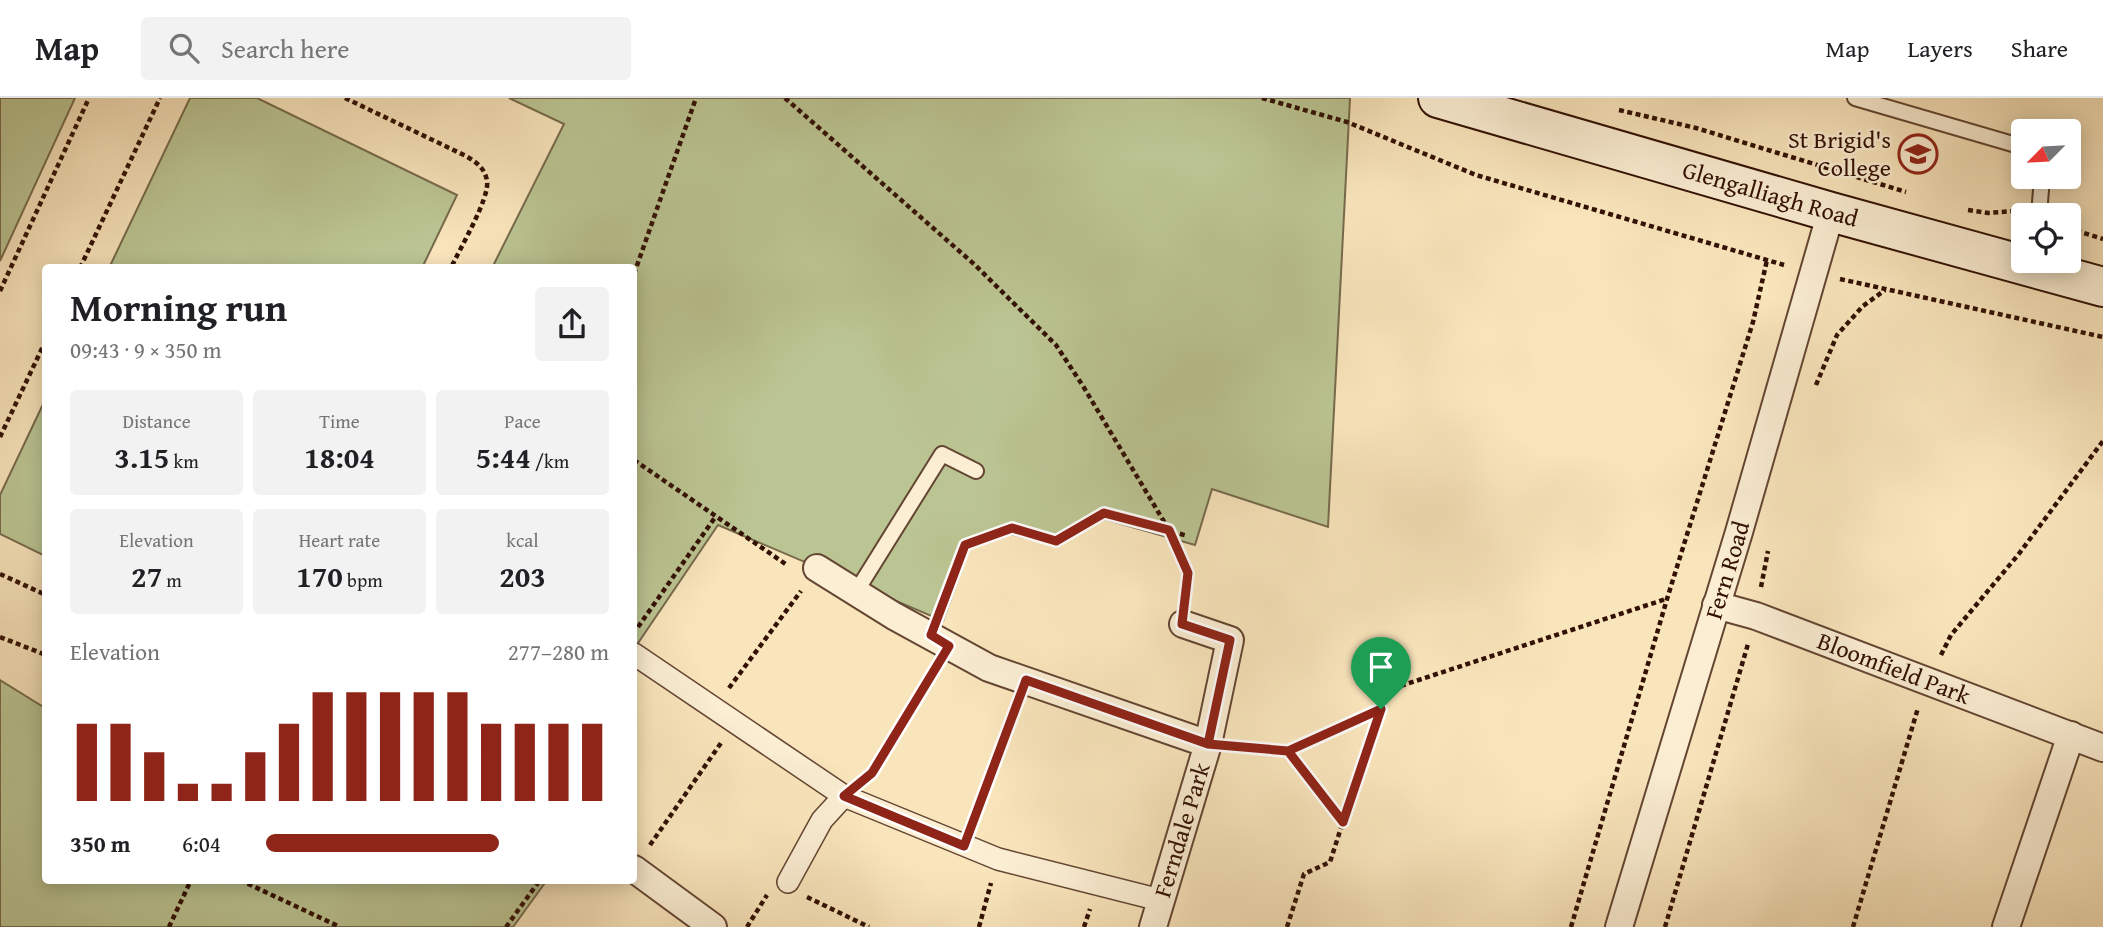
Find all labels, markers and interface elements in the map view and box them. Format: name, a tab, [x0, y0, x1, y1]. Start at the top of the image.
search box	[141, 17, 631, 80]
text: Map	[35, 24, 99, 72]
icon: search	[165, 29, 203, 67]
text: Search here	[221, 29, 349, 68]
text: Map	[1826, 31, 1869, 66]
text: Layers	[1907, 31, 1973, 66]
text: Share	[2011, 31, 2068, 66]
north arrow	[2011, 119, 2081, 189]
map controls	[2011, 119, 2081, 273]
place label: St Brigid's College	[1788, 122, 1891, 185]
school or university icon: St Brigid's College	[1897, 133, 1939, 175]
street label: Glengalliagh Road	[1678, 152, 1863, 236]
button: locate	[2011, 203, 2081, 273]
text: Morning run	[70, 279, 287, 335]
button: share	[535, 287, 609, 361]
text: 09:43 · 9 × 350 m	[70, 333, 222, 366]
text: Distance	[122, 407, 191, 435]
text: Time	[319, 407, 360, 435]
text: Pace	[504, 407, 541, 435]
text: 3.15	[114, 435, 169, 479]
text: 18:04	[304, 435, 375, 479]
text: 5:44	[476, 435, 531, 479]
text: km	[169, 447, 199, 475]
text: /km	[531, 447, 569, 475]
street label: Fern Road	[1696, 517, 1758, 623]
text: Elevation	[119, 526, 194, 554]
text: Heart rate	[299, 526, 380, 554]
text: kcal	[506, 526, 539, 554]
text: 27	[131, 554, 162, 598]
text: 170	[296, 554, 343, 598]
text: 203	[499, 554, 546, 598]
text: m	[162, 566, 182, 594]
text: bpm	[343, 566, 383, 594]
street label: Bloomfield Park	[1812, 623, 1976, 713]
text: Elevation	[70, 635, 160, 668]
text: 277–280 m	[508, 635, 609, 668]
pin	[1351, 637, 1411, 709]
icon: arrive	[1362, 648, 1400, 686]
street label: Ferndale Park	[1144, 757, 1219, 902]
text: 350 m	[70, 827, 131, 860]
text: 6:04	[182, 827, 221, 860]

